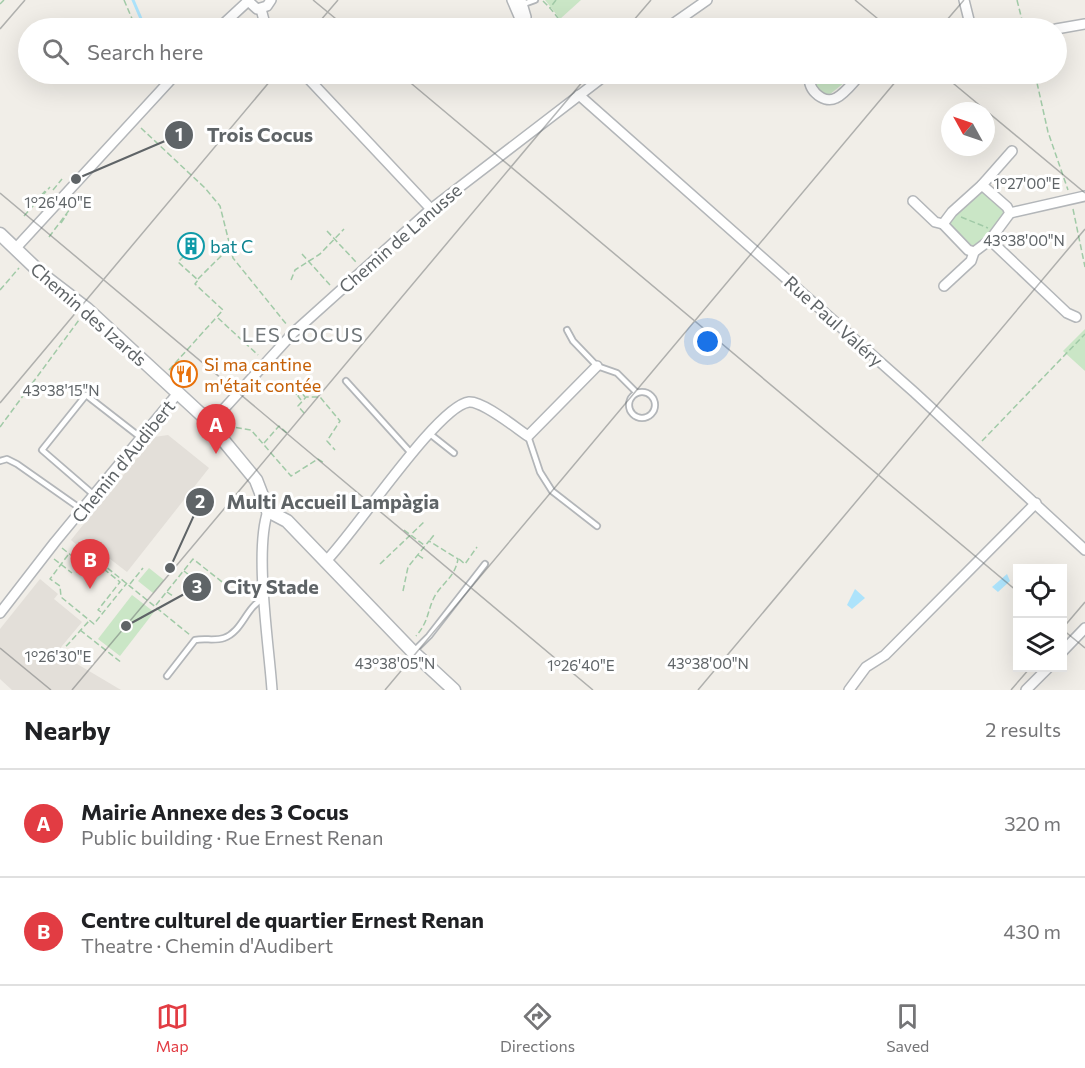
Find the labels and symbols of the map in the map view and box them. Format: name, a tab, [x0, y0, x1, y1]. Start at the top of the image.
north arrow	[941, 102, 995, 156]
callout: Trois Cocus	[164, 116, 325, 154]
text: Trois Cocus	[207, 122, 313, 146]
text: 1	[175, 123, 183, 145]
text: 1°27'00"E	[994, 174, 1061, 192]
street label: Chemin de Lanusse	[334, 179, 466, 297]
text: 1°26'40"E	[24, 193, 92, 211]
building icon: bat C	[176, 231, 206, 261]
text: 43°38'00"N	[983, 231, 1065, 249]
place label: bat C	[210, 235, 253, 257]
street label: Chemin des Izards	[26, 258, 152, 370]
street label: Rue Paul Valéry	[780, 271, 888, 371]
district label: LES COCUS	[242, 322, 364, 346]
your location	[693, 327, 722, 356]
place label: Si ma cantine m'était contée	[204, 353, 321, 396]
restaurant icon: Si ma cantine m'était contée	[169, 359, 199, 389]
text: 43°38'15"N	[22, 381, 100, 399]
street label: Chemin d'Audibert	[67, 395, 179, 527]
pin: A	[196, 404, 236, 454]
callout: Multi Accueil Lampàgia	[185, 483, 452, 521]
text: Multi Accueil Lampàgia	[227, 489, 439, 513]
text: 2	[195, 490, 205, 512]
pin: B	[70, 540, 110, 589]
callout: City Stade	[182, 568, 331, 606]
text: City Stade	[223, 574, 319, 598]
text: 3	[192, 575, 202, 597]
text: 1°26'30"E	[25, 647, 92, 665]
text: 43°38'05"N	[355, 654, 435, 672]
text: 43°38'00"N	[667, 654, 749, 672]
text: 1°26'40"E	[547, 656, 615, 674]

